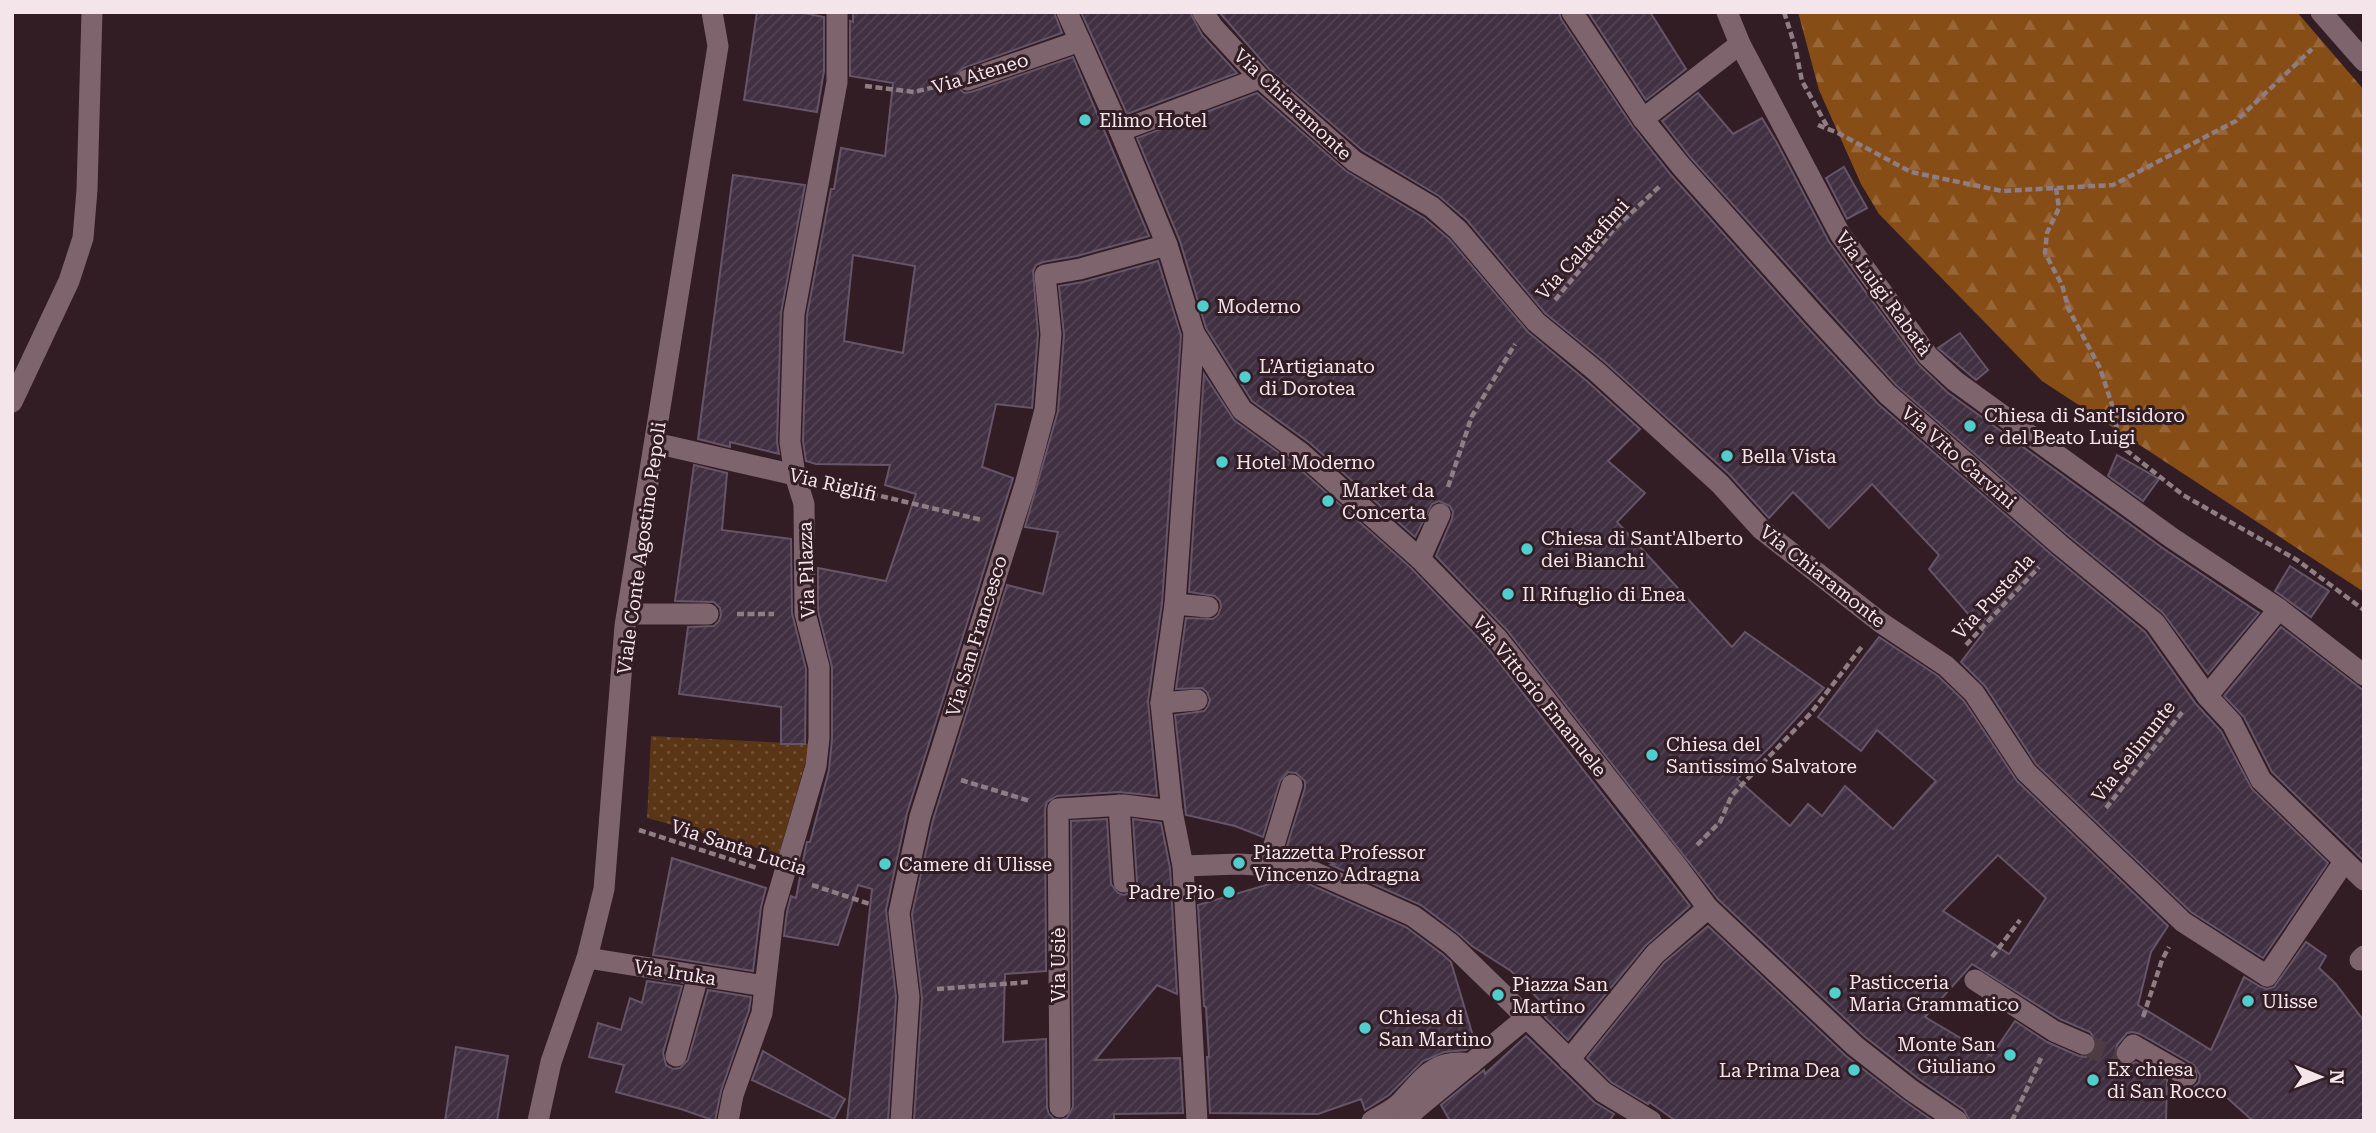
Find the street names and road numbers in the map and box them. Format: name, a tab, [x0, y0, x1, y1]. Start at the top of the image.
street label: Via Chiaramonte	[1229, 44, 1357, 165]
street label: Via Ateneo	[929, 48, 1031, 99]
street label: Via Calatafimi	[1531, 194, 1634, 305]
street label: Via Luigi Rabatà	[1831, 226, 1937, 361]
street label: Via Vito Carvini	[1897, 401, 2021, 514]
street label: Viale Conte Agostino Pepoli	[612, 420, 671, 676]
street label: Via Riglifi	[787, 463, 879, 506]
street label: Via Pilazza	[793, 520, 820, 619]
street label: Via Chiaramonte	[1755, 520, 1890, 633]
street label: Via Pusterla	[1948, 548, 2039, 644]
street label: Via San Francesco	[941, 553, 1012, 720]
street label: Via Vittorio Emanuele	[1468, 611, 1612, 781]
street label: Via Selinunte	[2087, 696, 2180, 807]
street label: Via Santa Lucia	[668, 815, 810, 881]
street label: Via Usiè	[1047, 928, 1070, 1002]
street label: Via Iruka	[632, 955, 718, 990]

